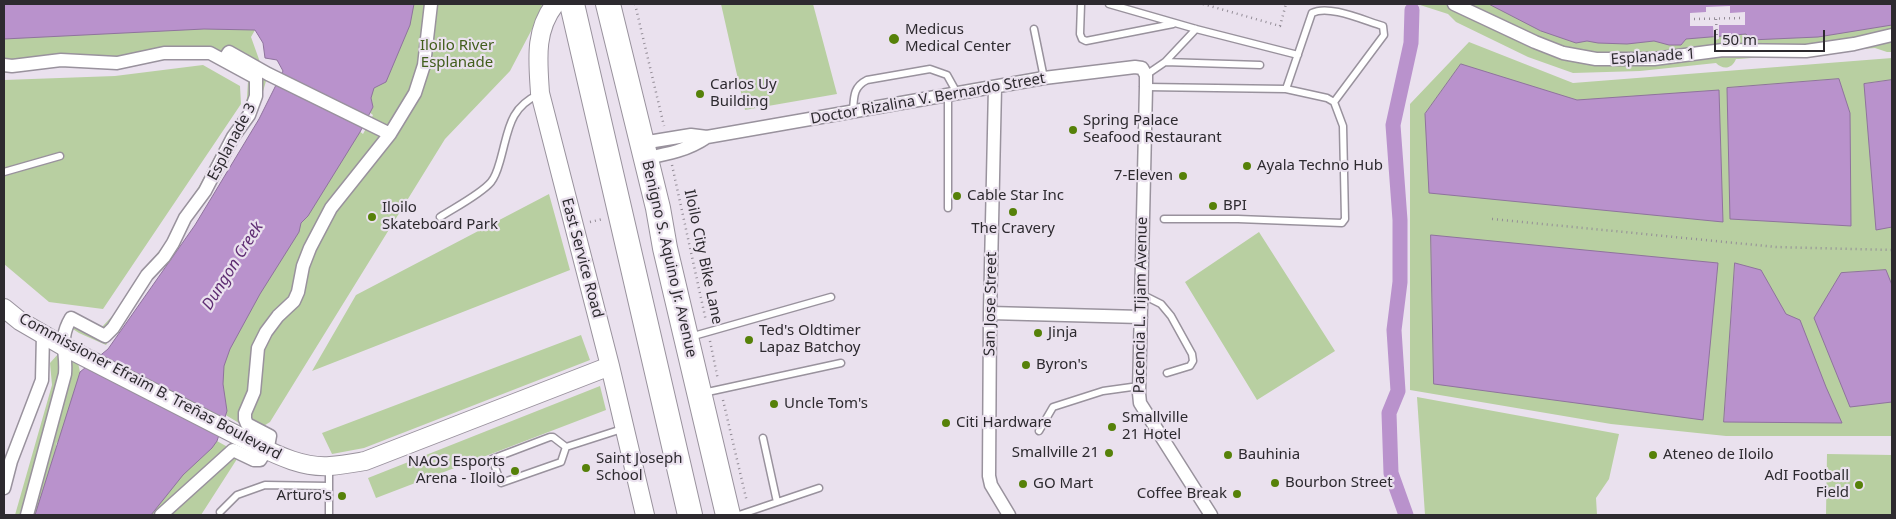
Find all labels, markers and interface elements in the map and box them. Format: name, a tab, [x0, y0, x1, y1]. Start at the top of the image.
scale bar	[1716, 20, 1827, 52]
place label: Medicus Medical Center	[905, 21, 1011, 56]
text: 50 m	[1722, 29, 1757, 49]
marker: Medicus Medical Center	[887, 32, 901, 46]
park label: Iloilo River Esplanade	[420, 37, 494, 72]
street label: Esplanade 1	[1610, 45, 1696, 69]
street label: Doctor Rizalina V. Bernardo Street	[809, 69, 1047, 129]
place label: Carlos Uy Building	[710, 76, 777, 111]
marker: Carlos Uy Building	[694, 88, 706, 100]
street label: Esplanade 3	[204, 100, 260, 184]
place label: Spring Palace Seafood Restaurant	[1083, 112, 1222, 147]
marker: Spring Palace Seafood Restaurant	[1067, 124, 1079, 136]
place label: Ayala Techno Hub	[1257, 157, 1383, 175]
street label: Benigno S. Aquino Jr. Avenue	[638, 159, 700, 359]
marker: Ayala Techno Hub	[1241, 160, 1253, 172]
place label: 7-Eleven	[1114, 167, 1173, 185]
marker: 7-Eleven	[1177, 170, 1189, 182]
place label: Cable Star Inc	[967, 187, 1064, 205]
street label: Iloilo City Bike Lane	[680, 188, 726, 326]
marker: Cable Star Inc	[951, 190, 963, 202]
street label: East Service Road	[557, 196, 607, 320]
place label: BPI	[1223, 197, 1247, 215]
place label: Iloilo Skateboard Park	[382, 199, 498, 234]
marker: BPI	[1207, 200, 1219, 212]
marker: The Cravery	[1007, 206, 1019, 218]
marker: Iloilo Skateboard Park	[366, 211, 378, 223]
street label: Pacencia L. Tijam Avenue	[1130, 217, 1152, 393]
water label: Dungon Creek	[198, 218, 268, 314]
place label: The Cravery	[971, 220, 1055, 238]
street label: San Jose Street	[981, 252, 1001, 356]
street label: Commissioner Efraim B. Treñas Boulevard	[16, 310, 284, 464]
place label: Ted's Oldtimer Lapaz Batchoy	[759, 322, 861, 357]
place label: Jinja	[1048, 324, 1078, 342]
marker: Jinja	[1032, 327, 1044, 339]
marker: Ted's Oldtimer Lapaz Batchoy	[743, 334, 755, 346]
place label: Byron's	[1036, 356, 1088, 374]
marker: Byron's	[1020, 359, 1032, 371]
place label: Uncle Tom's	[784, 395, 868, 413]
marker: Uncle Tom's	[768, 398, 780, 410]
place label: Smallville 21 Hotel	[1122, 409, 1188, 444]
place label: Citi Hardware	[956, 414, 1052, 432]
marker: Citi Hardware	[940, 417, 952, 429]
marker: Smallville 21 Hotel	[1106, 421, 1118, 433]
place label: Smallville 21	[1012, 444, 1099, 462]
place label: Bauhinia	[1238, 446, 1300, 464]
place label: Ateneo de Iloilo	[1663, 446, 1774, 464]
marker: Smallville 21	[1103, 447, 1115, 459]
marker: Bauhinia	[1222, 449, 1234, 461]
marker: Ateneo de Iloilo	[1647, 449, 1659, 461]
place label: Saint Joseph School	[596, 450, 682, 485]
place label: NAOS Esports Arena - Iloilo	[408, 453, 505, 488]
marker: Saint Joseph School	[580, 462, 592, 474]
marker: NAOS Esports Arena - Iloilo	[509, 465, 521, 477]
place label: AdI Football Field	[1764, 467, 1849, 502]
place label: Bourbon Street	[1285, 474, 1393, 492]
place label: GO Mart	[1033, 475, 1093, 493]
marker: Bourbon Street	[1269, 477, 1281, 489]
marker: GO Mart	[1017, 478, 1029, 490]
marker: AdI Football Field	[1853, 479, 1865, 491]
place label: Coffee Break	[1137, 485, 1227, 503]
place label: Arturo's	[277, 487, 332, 505]
marker: Coffee Break	[1231, 488, 1243, 500]
marker: Arturo's	[336, 490, 348, 502]

